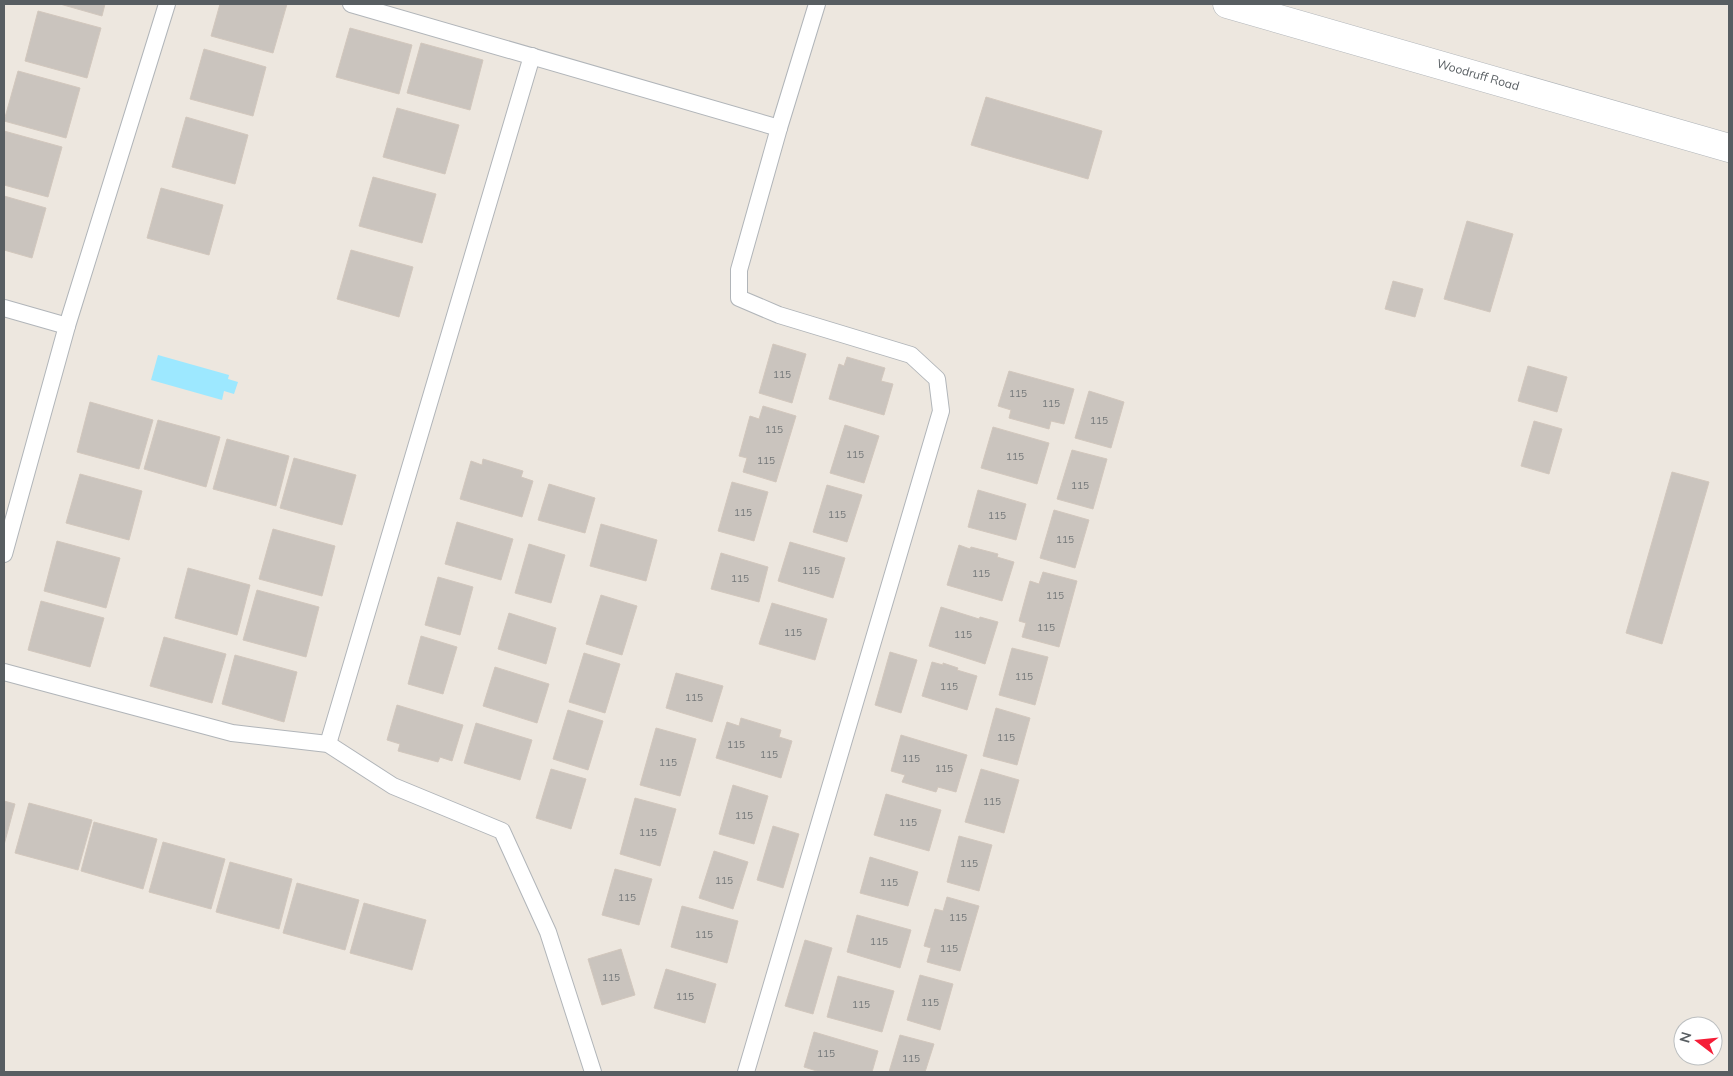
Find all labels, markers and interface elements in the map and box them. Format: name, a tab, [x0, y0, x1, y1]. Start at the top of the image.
street label: Woodruff Road	[1435, 56, 1521, 93]
house number: 115	[773, 368, 791, 381]
house number: 115	[1009, 387, 1027, 400]
house number: 115	[1042, 397, 1060, 410]
house number: 115	[1090, 414, 1108, 427]
house number: 115	[765, 423, 783, 436]
house number: 115	[846, 448, 864, 461]
house number: 115	[1006, 450, 1024, 463]
house number: 115	[757, 454, 775, 467]
house number: 115	[1071, 479, 1089, 492]
house number: 115	[734, 506, 752, 519]
house number: 115	[828, 508, 846, 521]
house number: 115	[988, 509, 1006, 522]
house number: 115	[1056, 533, 1074, 546]
house number: 115	[802, 564, 820, 577]
house number: 115	[972, 567, 990, 580]
house number: 115	[731, 572, 749, 585]
house number: 115	[1046, 589, 1064, 602]
house number: 115	[1037, 621, 1055, 634]
house number: 115	[784, 626, 802, 639]
house number: 115	[954, 628, 972, 641]
house number: 115	[1015, 670, 1033, 683]
house number: 115	[940, 680, 958, 693]
house number: 115	[685, 691, 703, 704]
house number: 115	[997, 731, 1015, 744]
house number: 115	[727, 738, 745, 751]
house number: 115	[760, 748, 778, 761]
house number: 115	[902, 752, 920, 765]
house number: 115	[659, 756, 677, 769]
house number: 115	[935, 762, 953, 775]
house number: 115	[983, 795, 1001, 808]
house number: 115	[735, 809, 753, 822]
house number: 115	[899, 816, 917, 829]
house number: 115	[639, 826, 657, 839]
house number: 115	[960, 857, 978, 870]
house number: 115	[715, 874, 733, 887]
house number: 115	[880, 876, 898, 889]
house number: 115	[618, 891, 636, 904]
house number: 115	[949, 911, 967, 924]
house number: 115	[695, 928, 713, 941]
house number: 115	[870, 935, 888, 948]
house number: 115	[940, 942, 958, 955]
house number: 115	[602, 971, 620, 984]
house number: 115	[676, 990, 694, 1003]
house number: 115	[921, 996, 939, 1009]
house number: 115	[852, 998, 870, 1011]
north arrow	[1673, 1016, 1723, 1066]
text: N	[1675, 1030, 1696, 1045]
house number: 115	[817, 1047, 835, 1060]
house number: 115	[902, 1052, 920, 1065]

